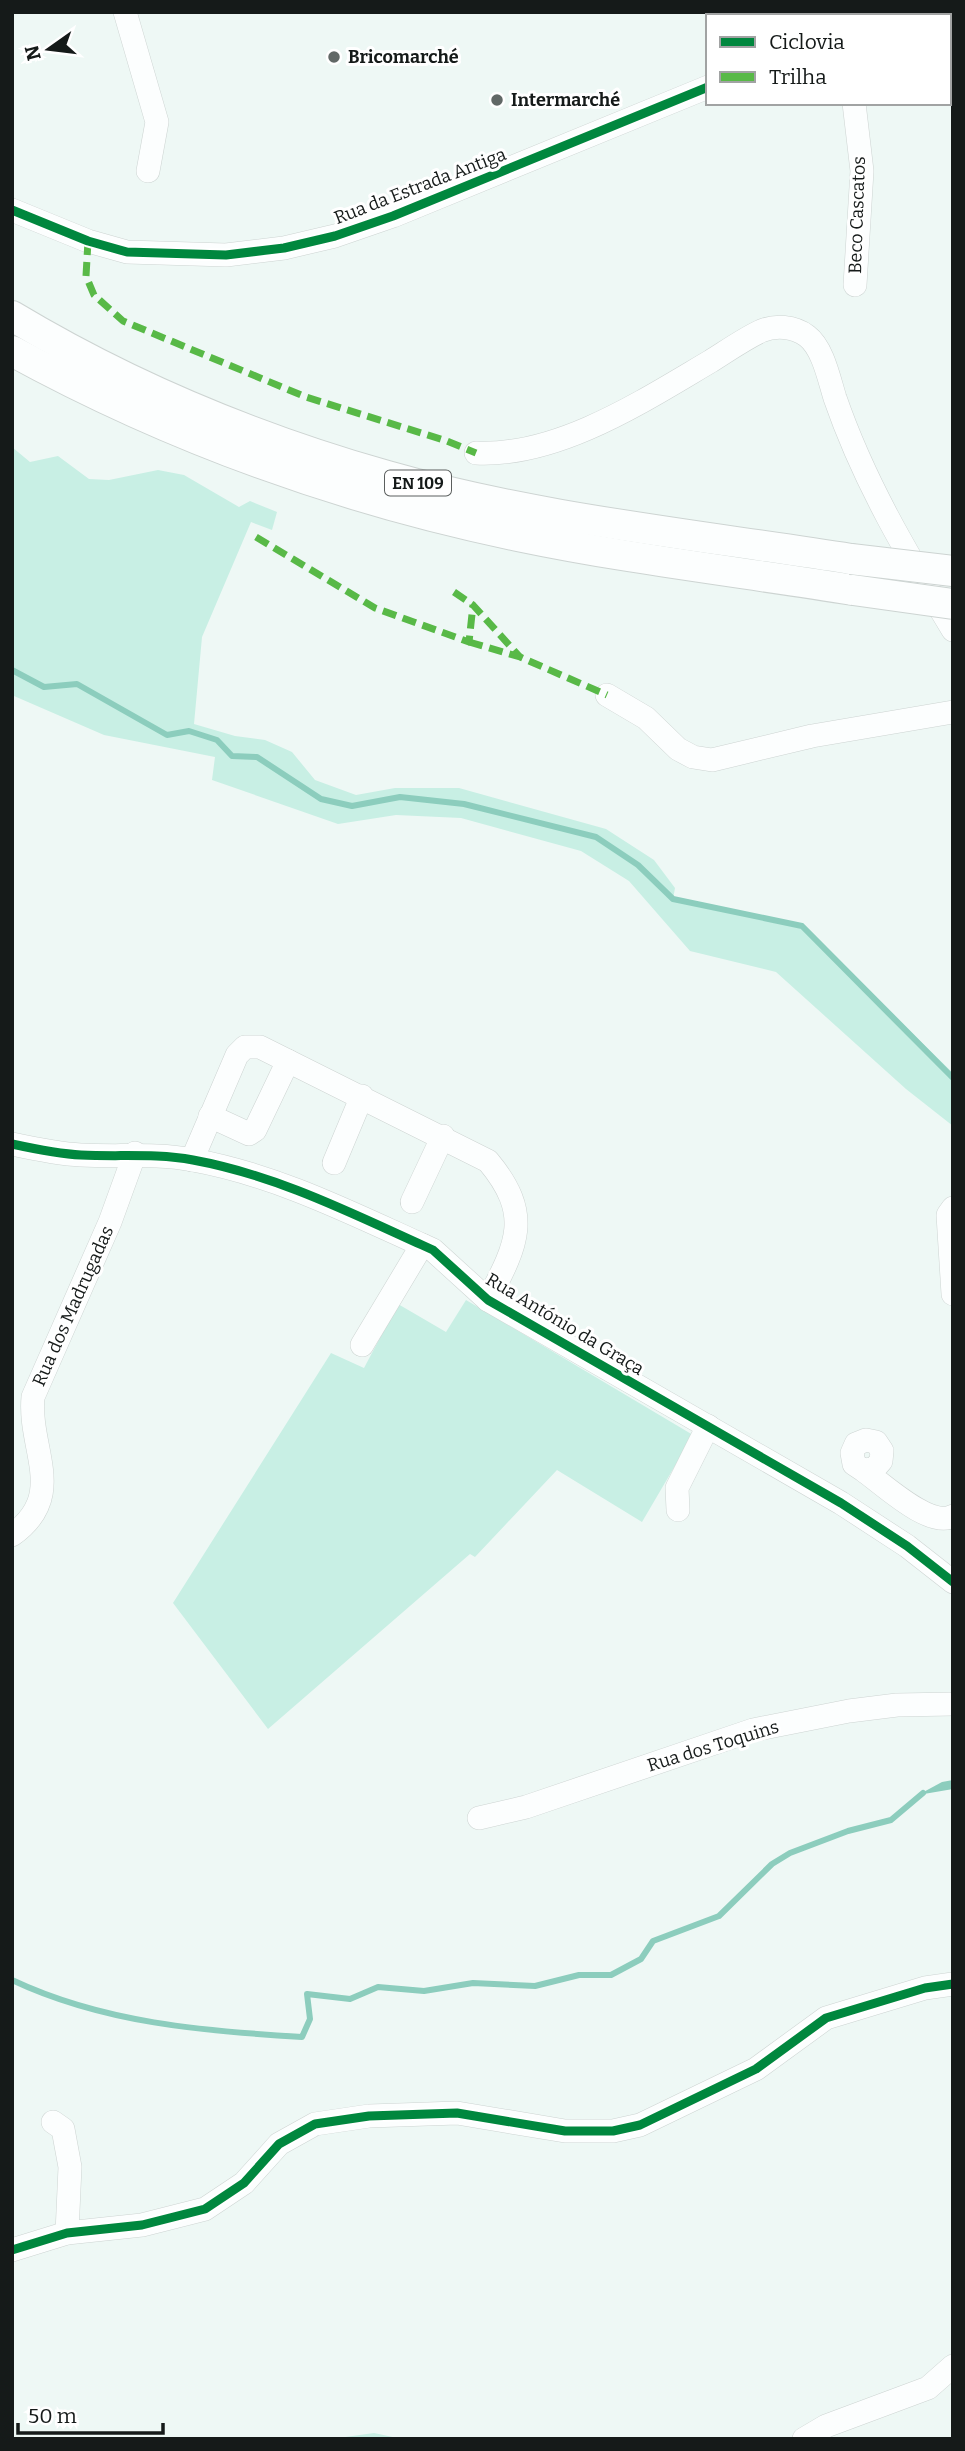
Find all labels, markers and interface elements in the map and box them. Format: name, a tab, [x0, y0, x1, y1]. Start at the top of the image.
north arrow	[14, 14, 84, 84]
legend	[706, 14, 951, 105]
text: Ciclovia	[769, 29, 845, 55]
text: N	[20, 43, 46, 63]
place label: Bricomarché	[348, 46, 459, 68]
marker: Bricomarché	[326, 49, 342, 65]
text: Trilha	[769, 64, 827, 90]
place label: Intermarché	[511, 89, 620, 111]
marker: Intermarché	[489, 92, 505, 108]
street label: Rua da Estrada Antiga	[331, 143, 509, 229]
street label: Beco Cascatos	[844, 156, 870, 274]
road number: EN 109	[385, 470, 451, 496]
street label: Rua dos Madrugadas	[28, 1222, 118, 1390]
street label: Rua António da Graça	[482, 1268, 648, 1380]
street label: Rua dos Toquins	[645, 1716, 781, 1776]
scale bar	[18, 2392, 163, 2436]
text: 50 m	[28, 2403, 77, 2429]

